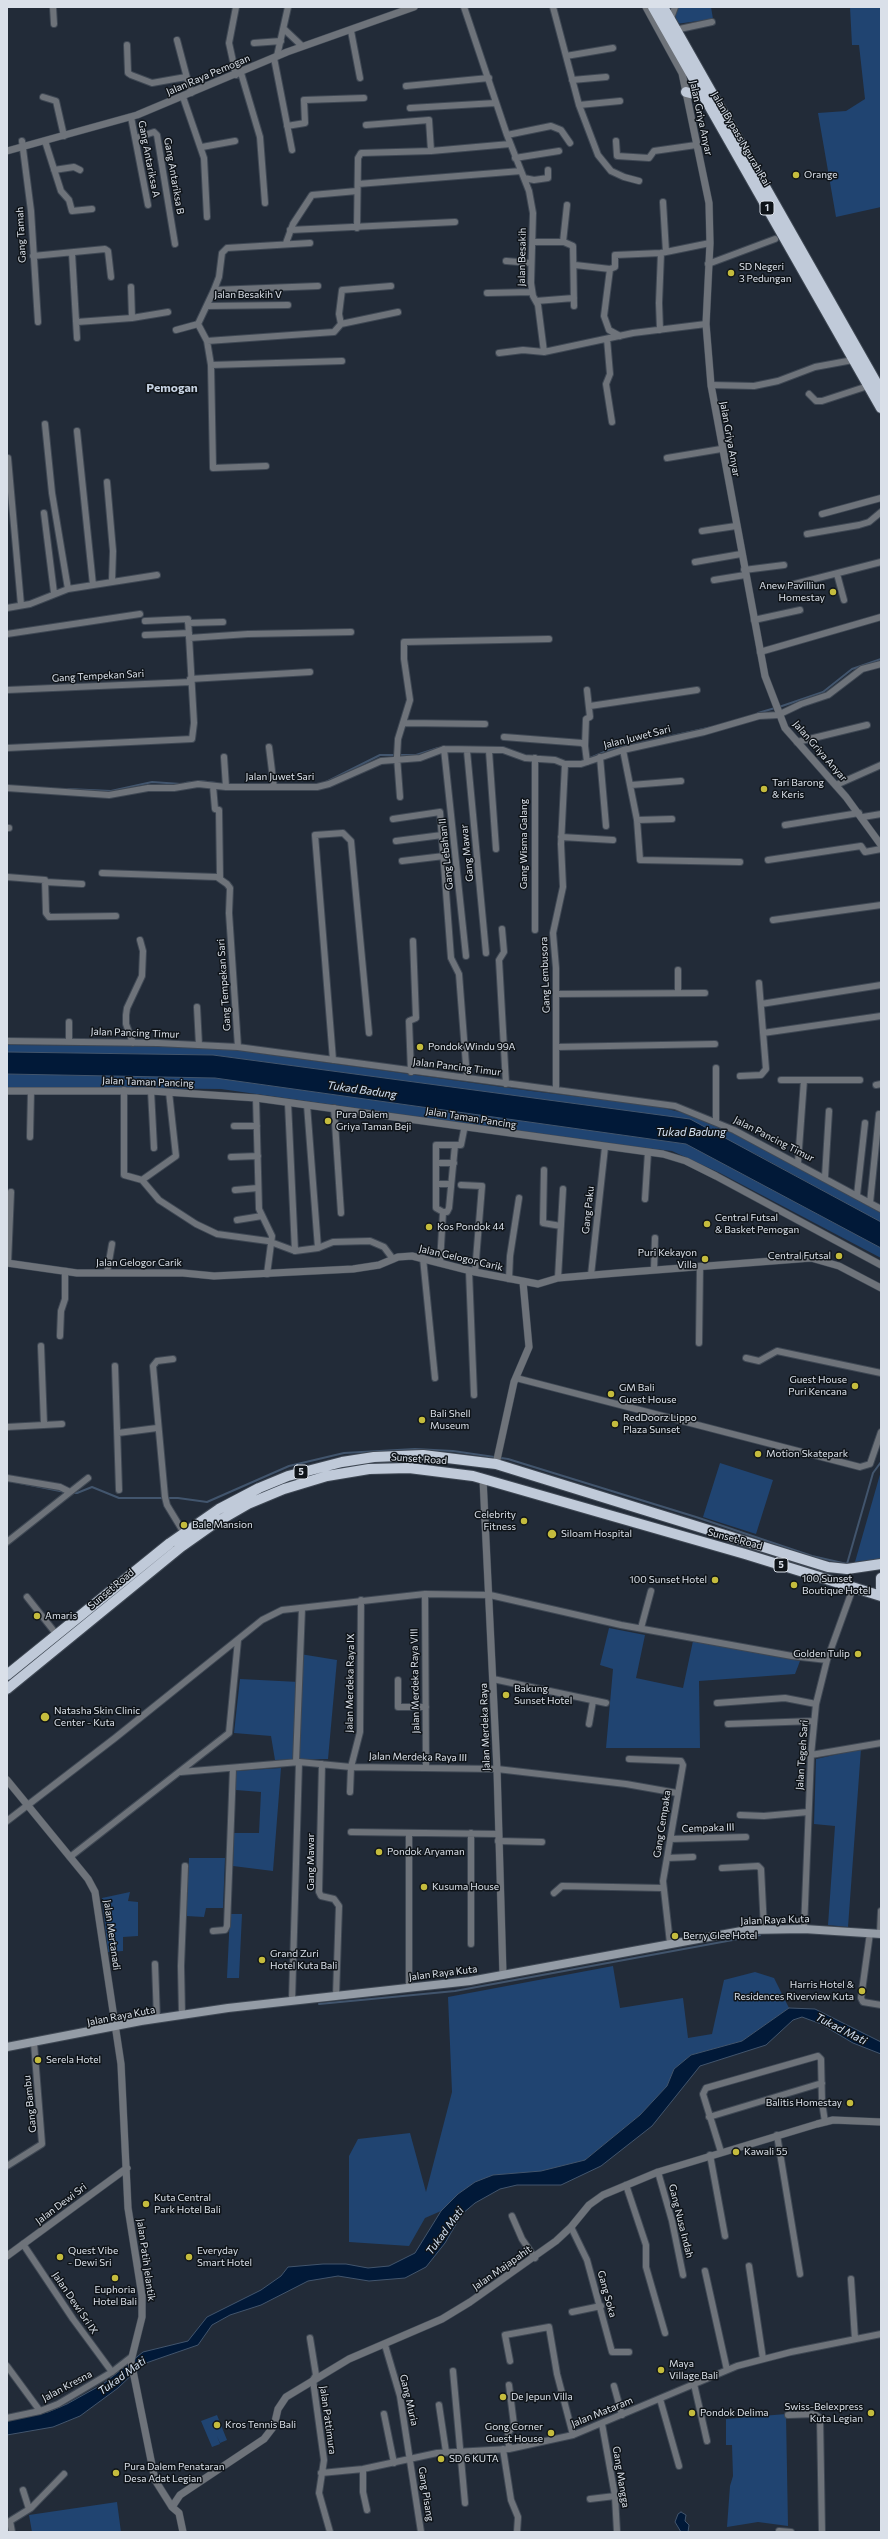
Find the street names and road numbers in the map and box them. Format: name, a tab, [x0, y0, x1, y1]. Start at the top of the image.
street label: Jalan Raya Pemogan	[164, 52, 252, 98]
street label: Jalan Griya Anyar	[687, 79, 715, 157]
street label: Jalan Bypass Ngurah Rai	[709, 90, 773, 188]
street label: Gang Antariksa A	[136, 119, 162, 199]
street label: Gang Antariksa B	[161, 137, 187, 215]
road number: 1	[760, 201, 774, 215]
street label: Gang Tamah	[14, 207, 28, 263]
street label: Jalan Besakih	[515, 228, 529, 286]
street label: Jalan Besakih V	[214, 289, 282, 301]
street label: Jalan Griya Anyar	[717, 400, 743, 478]
street label: Gang Tempekan Sari	[52, 668, 144, 684]
street label: Jalan Griya Anyar	[790, 718, 850, 784]
street label: Jalan Juwet Sari	[602, 723, 672, 751]
street label: Jalan Juwet Sari	[246, 771, 314, 783]
street label: Gang Wisma Galang	[518, 799, 530, 889]
street label: Gang Lebahan II	[436, 818, 456, 890]
street label: Gang Mawar	[458, 824, 476, 882]
street label: Gang Lembusora	[538, 937, 552, 1013]
street label: Gang Tempekan Sari	[215, 938, 233, 1032]
street label: Jalan Pancing Timur	[90, 1025, 180, 1041]
street label: Jalan Pancing Timur	[412, 1056, 502, 1078]
street label: Jalan Taman Pancing	[102, 1074, 194, 1090]
street label: Jalan Taman Pancing	[425, 1105, 517, 1131]
street label: Jalan Pancing Timur	[732, 1114, 816, 1164]
street label: Gang Paku	[580, 1185, 596, 1235]
street label: Jalan Gelogor Carik	[418, 1242, 504, 1274]
street label: Jalan Gelogor Carik	[96, 1257, 182, 1269]
street label: Sunset Road	[391, 1451, 447, 1467]
road number: 5	[294, 1465, 308, 1479]
street label: Sunset Road	[706, 1526, 764, 1552]
road number: 5	[774, 1558, 788, 1572]
street label: Sunset Road	[86, 1566, 136, 1612]
street label: Jalan Merdeka Raya VIII	[408, 1628, 422, 1734]
street label: Jalan Merdeka Raya IX	[343, 1633, 357, 1733]
street label: Jalan Merdeka Raya	[477, 1683, 493, 1771]
street label: Jalan Tegeh Sari	[794, 1719, 810, 1791]
street label: Jalan Merdeka Raya III	[369, 1750, 467, 1764]
street label: Gang Cempaka	[651, 1789, 673, 1859]
street label: Cempaka III	[681, 1821, 735, 1835]
street label: Gang Mawar	[305, 1833, 317, 1891]
street label: Jalan Mertanadi	[101, 1899, 123, 1971]
street label: Jalan Raya Kuta	[740, 1913, 810, 1927]
street label: Jalan Raya Kuta	[408, 1963, 478, 1983]
street label: Jalan Raya Kuta	[86, 2004, 156, 2028]
street label: Gang Bambu	[21, 2075, 39, 2133]
street label: Jalan Dewi Sri	[33, 2181, 89, 2227]
street label: Gang Nusa Indah	[666, 2183, 696, 2259]
street label: Jalan Patih Jelantik	[134, 2218, 158, 2302]
street label: Jalan Majapahit	[470, 2243, 534, 2293]
street label: Gang Soka	[595, 2269, 619, 2319]
street label: Jalan Dewi Sri IX	[50, 2270, 100, 2336]
street label: Jalan Kresna	[40, 2368, 94, 2404]
street label: Gang Muria	[397, 2373, 421, 2427]
street label: Jalan Pattimura	[317, 2385, 339, 2455]
street label: Jalan Mataram	[569, 2394, 635, 2430]
street label: Gang Mangga	[610, 2445, 632, 2509]
street label: Gang Pisang	[416, 2466, 436, 2522]

